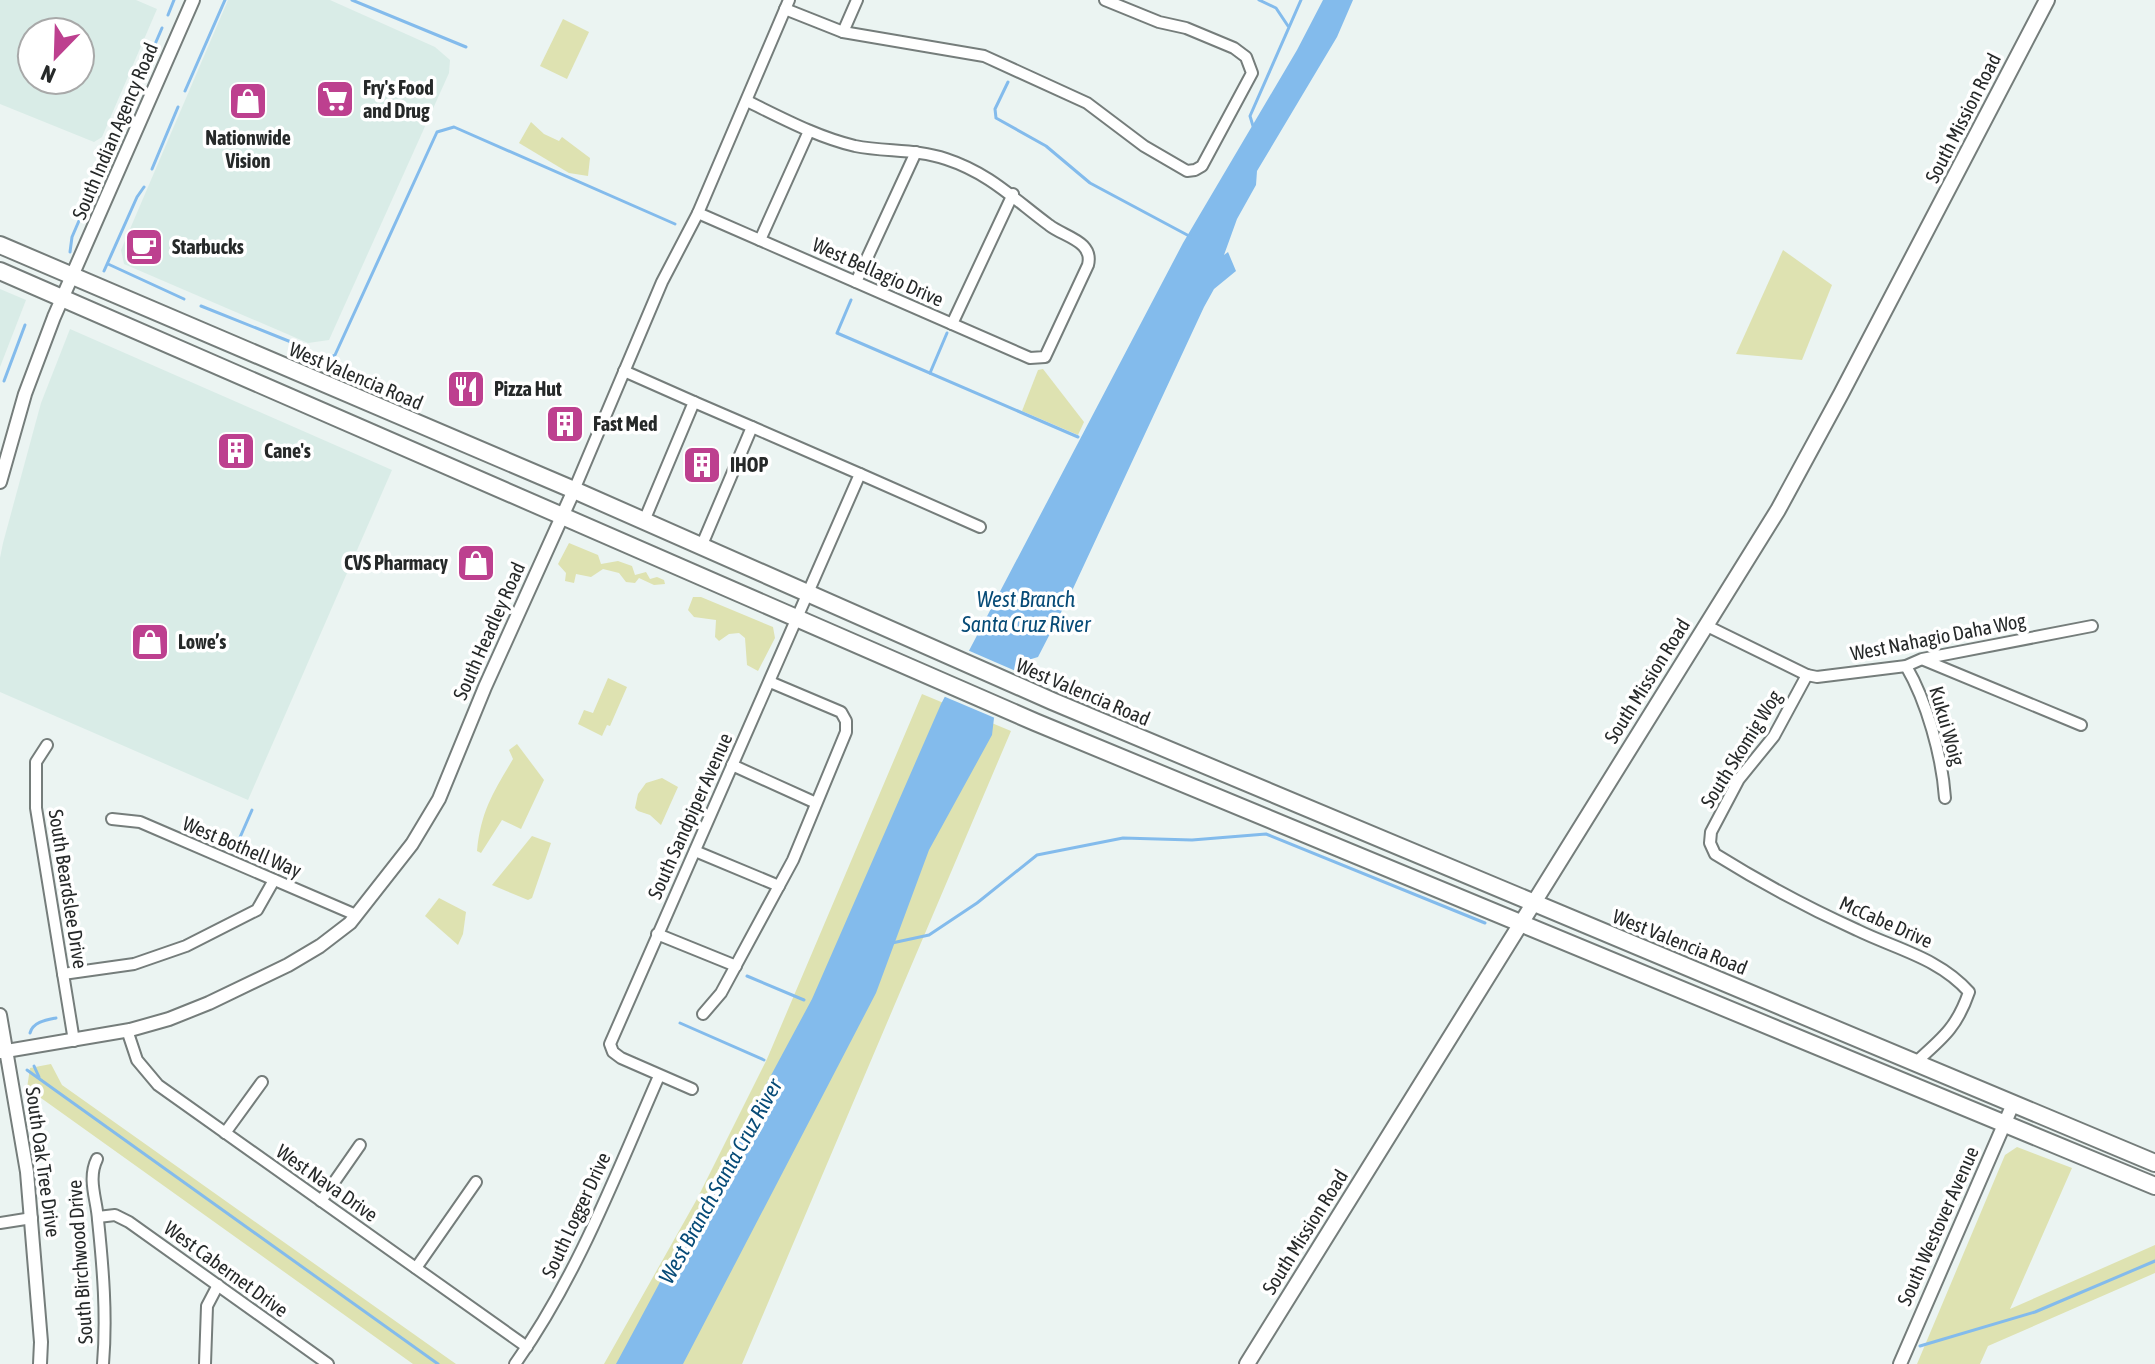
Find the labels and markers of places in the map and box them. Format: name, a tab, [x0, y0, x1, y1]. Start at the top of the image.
place label: Fry's Food and Drug	[363, 76, 434, 122]
supermarket icon: Fry's Food and Drug	[314, 78, 356, 120]
shop icon: Nationwide Vision	[227, 80, 269, 122]
place label: Nationwide Vision	[205, 126, 291, 172]
cafe icon: Starbucks	[123, 226, 165, 268]
place label: Starbucks	[172, 235, 244, 258]
restaurant icon: Pizza Hut	[445, 368, 487, 410]
place label: Pizza Hut	[494, 377, 562, 400]
building icon: Fast Med	[544, 403, 586, 445]
place label: Fast Med	[593, 412, 657, 435]
building icon: Cane's	[215, 430, 257, 472]
place label: Cane's	[264, 439, 311, 462]
building icon: IHOP	[681, 444, 723, 486]
place label: IHOP	[730, 453, 768, 476]
shop icon: CVS Pharmacy	[455, 542, 497, 584]
place label: CVS Pharmacy	[344, 551, 449, 574]
shop icon: Lowe’s	[129, 621, 171, 663]
place label: Lowe’s	[178, 630, 226, 653]

